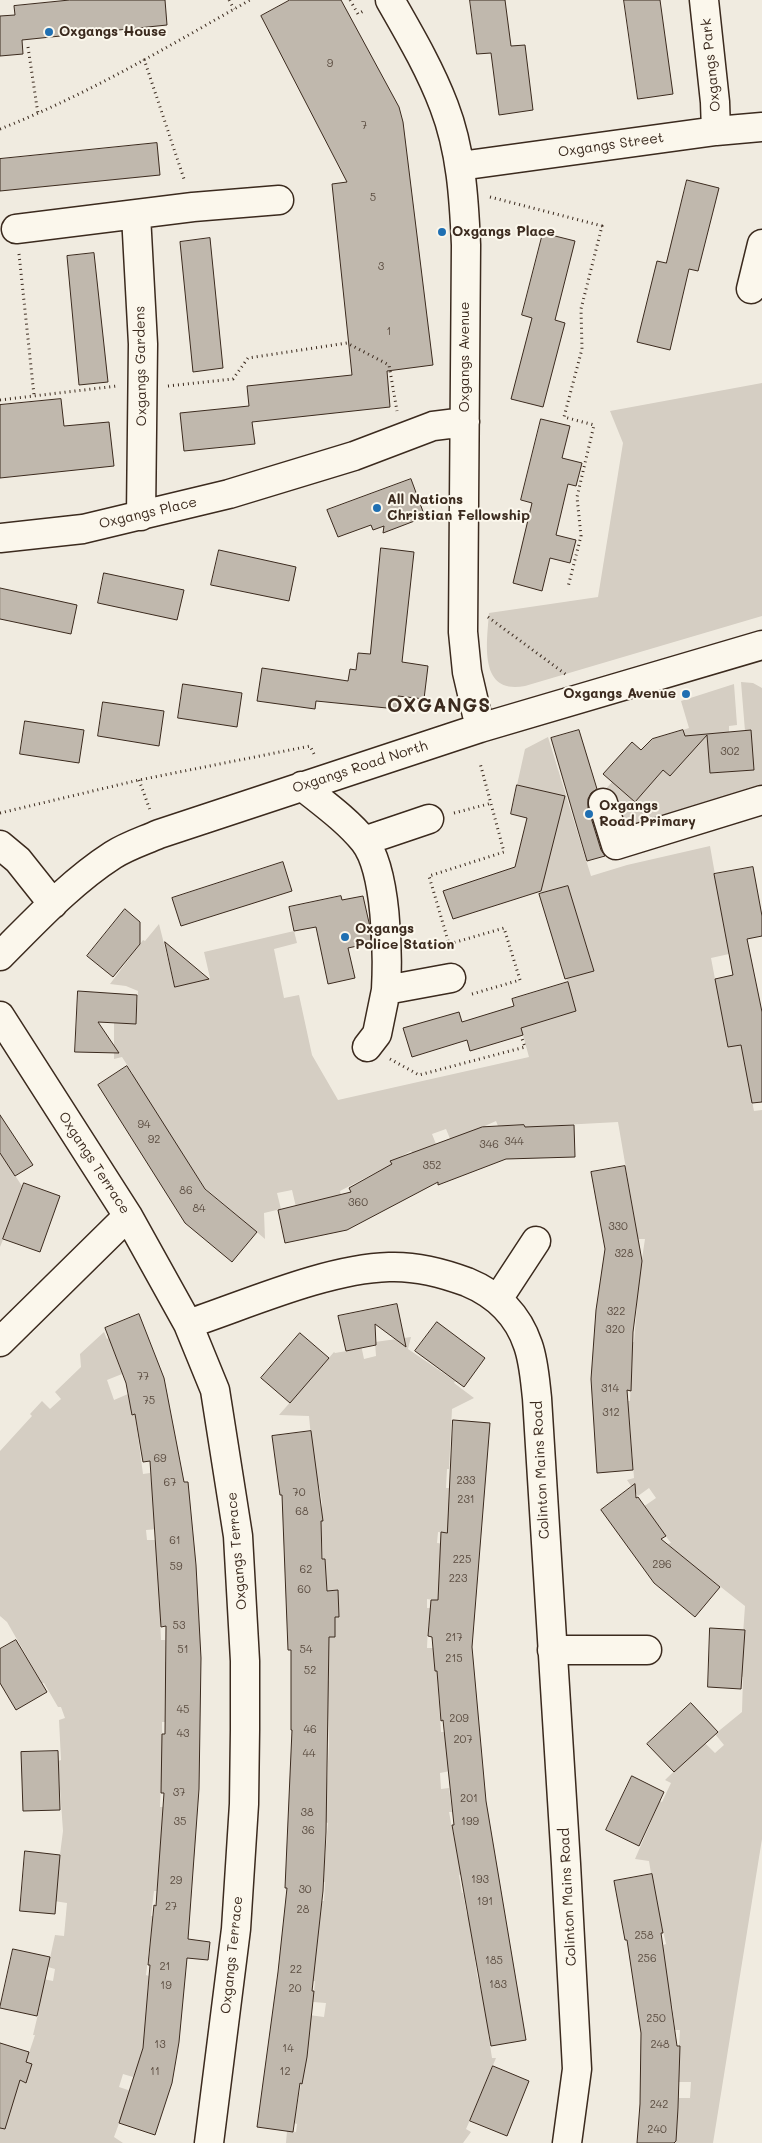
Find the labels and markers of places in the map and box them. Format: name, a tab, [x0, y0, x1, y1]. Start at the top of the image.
place label: Oxgangs House	[59, 24, 166, 40]
marker: Oxgangs House	[43, 26, 55, 38]
place label: Oxgangs Place	[452, 224, 555, 240]
marker: Oxgangs Place	[436, 226, 448, 238]
place label: All Nations Christian Fellowship	[387, 492, 530, 524]
marker: All Nations Christian Fellowship	[371, 502, 383, 514]
place label: Oxgangs Avenue	[563, 686, 676, 702]
marker: Oxgangs Avenue	[680, 688, 692, 700]
place label: Oxgangs Road Primary	[599, 798, 696, 830]
marker: Oxgangs Road Primary	[583, 808, 595, 820]
place label: Oxgangs Police Station	[355, 921, 454, 954]
marker: Oxgangs Police Station	[339, 931, 351, 943]

